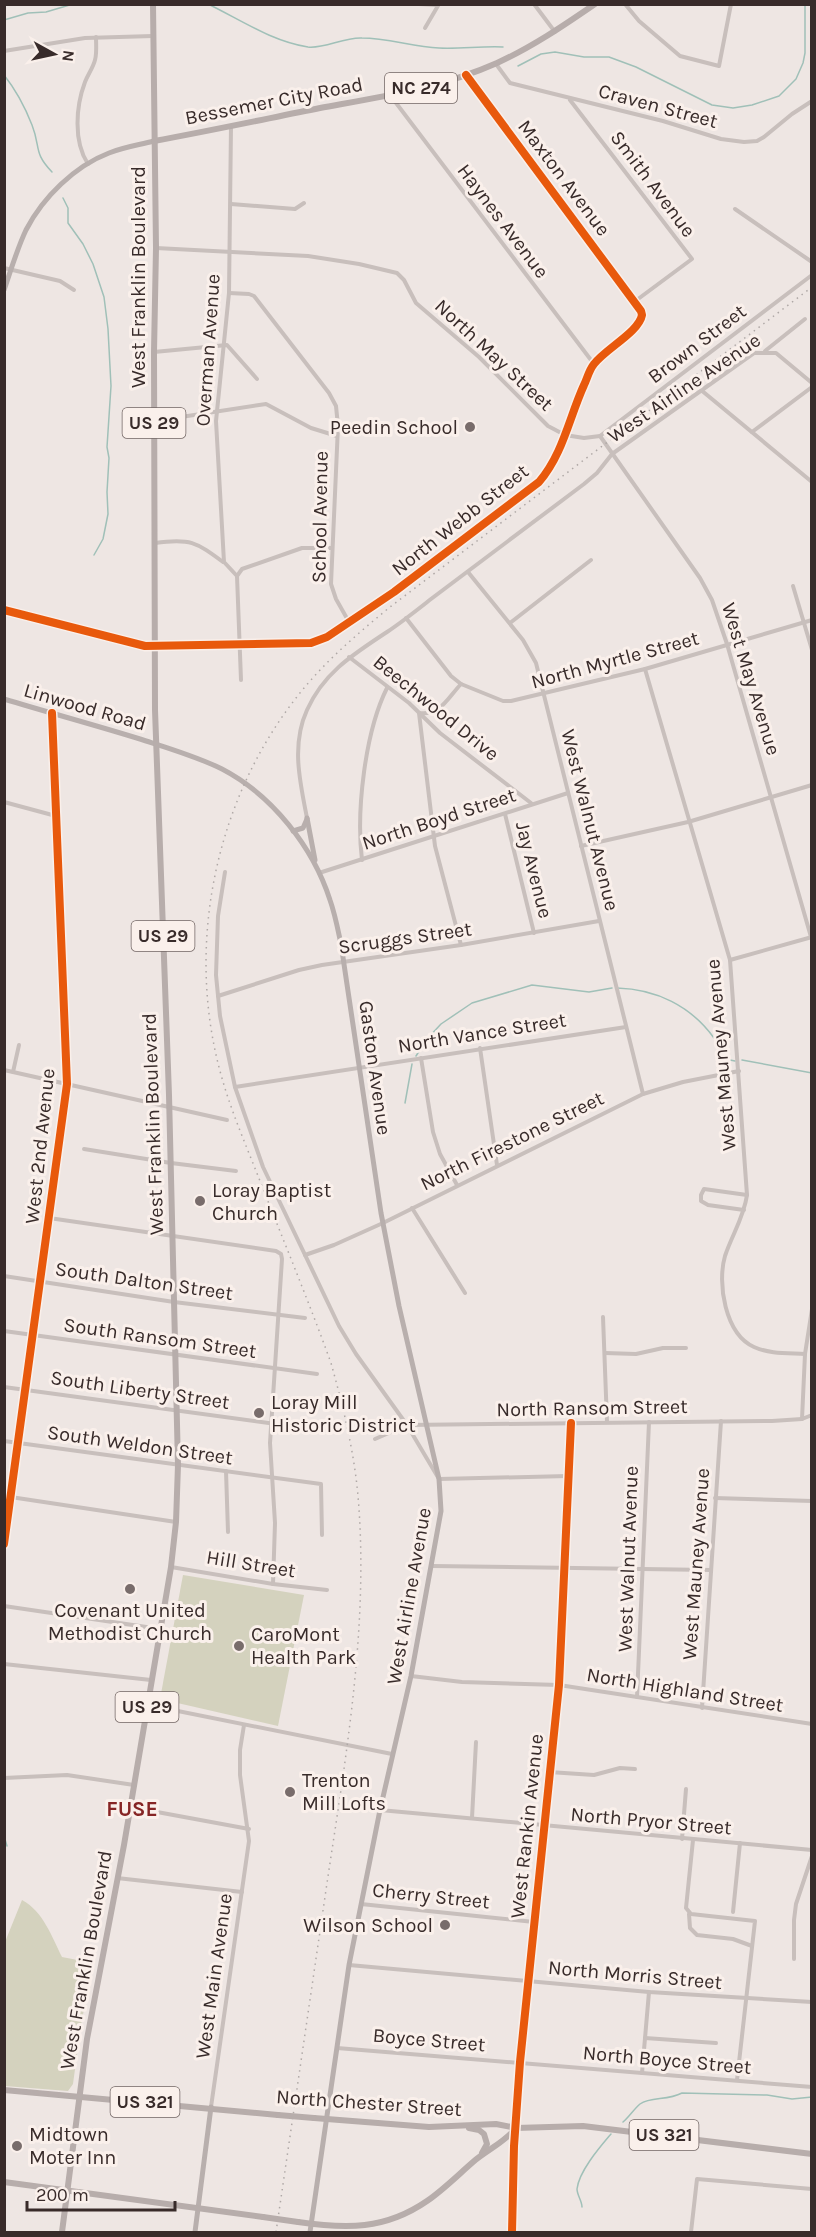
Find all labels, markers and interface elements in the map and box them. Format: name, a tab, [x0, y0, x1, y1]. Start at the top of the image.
north arrow	[24, 24, 84, 84]
text: N	[58, 49, 79, 63]
street label: Bessemer City Road	[183, 72, 365, 130]
road number: NC 274	[385, 73, 457, 103]
street label: Craven Street	[596, 79, 721, 133]
street label: Maxton Avenue	[513, 115, 615, 241]
street label: Smith Avenue	[606, 126, 700, 242]
street label: Haynes Avenue	[453, 159, 553, 283]
street label: West Franklin Boulevard	[127, 166, 150, 388]
street label: Overman Avenue	[191, 273, 225, 427]
street label: North May Street	[430, 294, 558, 416]
street label: Brown Street	[643, 299, 751, 388]
street label: West Airline Avenue	[603, 328, 765, 448]
road number: US 29	[122, 408, 186, 438]
place label: Peedin School	[330, 416, 458, 439]
marker: Peedin School	[463, 420, 477, 434]
street label: School Avenue	[307, 451, 333, 583]
street label: North Webb Street	[387, 459, 533, 580]
street label: West May Avenue	[717, 600, 785, 758]
street label: North Myrtle Street	[529, 626, 702, 693]
street label: Beechwood Drive	[369, 650, 503, 766]
street label: Linwood Road	[21, 679, 149, 735]
street label: West Walnut Avenue	[556, 727, 624, 913]
street label: North Boyd Street	[359, 783, 519, 855]
street label: Jay Avenue	[511, 819, 557, 921]
street label: Scruggs Street	[337, 917, 474, 959]
road number: US 29	[132, 921, 195, 951]
street label: West Mauney Avenue	[701, 958, 741, 1152]
street label: Gaston Avenue	[354, 999, 396, 1137]
street label: North Vance Street	[396, 1008, 568, 1058]
street label: West Franklin Boulevard	[138, 1013, 168, 1235]
street label: West 2nd Avenue	[20, 1067, 60, 1225]
street label: North Firestone Street	[417, 1086, 608, 1195]
place label: Loray Baptist Church	[212, 1179, 332, 1225]
marker: Loray Baptist Church	[193, 1194, 207, 1208]
street label: South Dalton Street	[54, 1257, 235, 1305]
street label: South Ransom Street	[62, 1313, 258, 1363]
street label: South Liberty Street	[49, 1366, 231, 1414]
place label: Loray Mill Historic District	[271, 1391, 416, 1437]
street label: North Ransom Street	[496, 1395, 688, 1421]
marker: Loray Mill Historic District	[252, 1406, 266, 1420]
street label: South Weldon Street	[46, 1421, 235, 1469]
street label: West Walnut Avenue	[613, 1465, 643, 1653]
street label: West Mauney Avenue	[678, 1467, 714, 1661]
street label: West Airline Avenue	[382, 1506, 436, 1686]
street label: Hill Street	[205, 1546, 298, 1582]
marker: Covenant United Methodist Church	[123, 1582, 137, 1596]
place label: Covenant United Methodist Church	[48, 1599, 212, 1645]
place label: CaroMont Health Park	[251, 1623, 356, 1669]
marker: CaroMont Health Park	[232, 1639, 246, 1653]
street label: North Highland Street	[585, 1663, 786, 1717]
road number: US 29	[116, 1692, 178, 1722]
street label: West Rankin Avenue	[506, 1733, 548, 1919]
place label: Trenton Mill Lofts	[302, 1769, 386, 1815]
marker: Trenton Mill Lofts	[283, 1785, 297, 1799]
district label: FUSE	[106, 1797, 158, 1821]
street label: North Pryor Street	[570, 1803, 733, 1840]
street label: West Franklin Boulevard	[55, 1849, 117, 2071]
street label: Cherry Street	[371, 1878, 491, 1914]
street label: West Main Avenue	[191, 1892, 237, 2060]
place label: Wilson School	[303, 1914, 433, 1937]
marker: Wilson School	[438, 1918, 452, 1932]
street label: North Morris Street	[547, 1956, 723, 1994]
street label: Boyce Street	[372, 2024, 487, 2056]
street label: North Boyce Street	[582, 2041, 753, 2079]
street label: North Chester Street	[275, 2085, 463, 2121]
road number: US 321	[110, 2087, 180, 2117]
road number: US 321	[630, 2120, 698, 2150]
place label: Midtown Moter Inn	[29, 2123, 116, 2169]
marker: Midtown Moter Inn	[10, 2139, 24, 2153]
scale bar	[27, 2174, 176, 2212]
text: 200 m	[36, 2184, 89, 2206]

